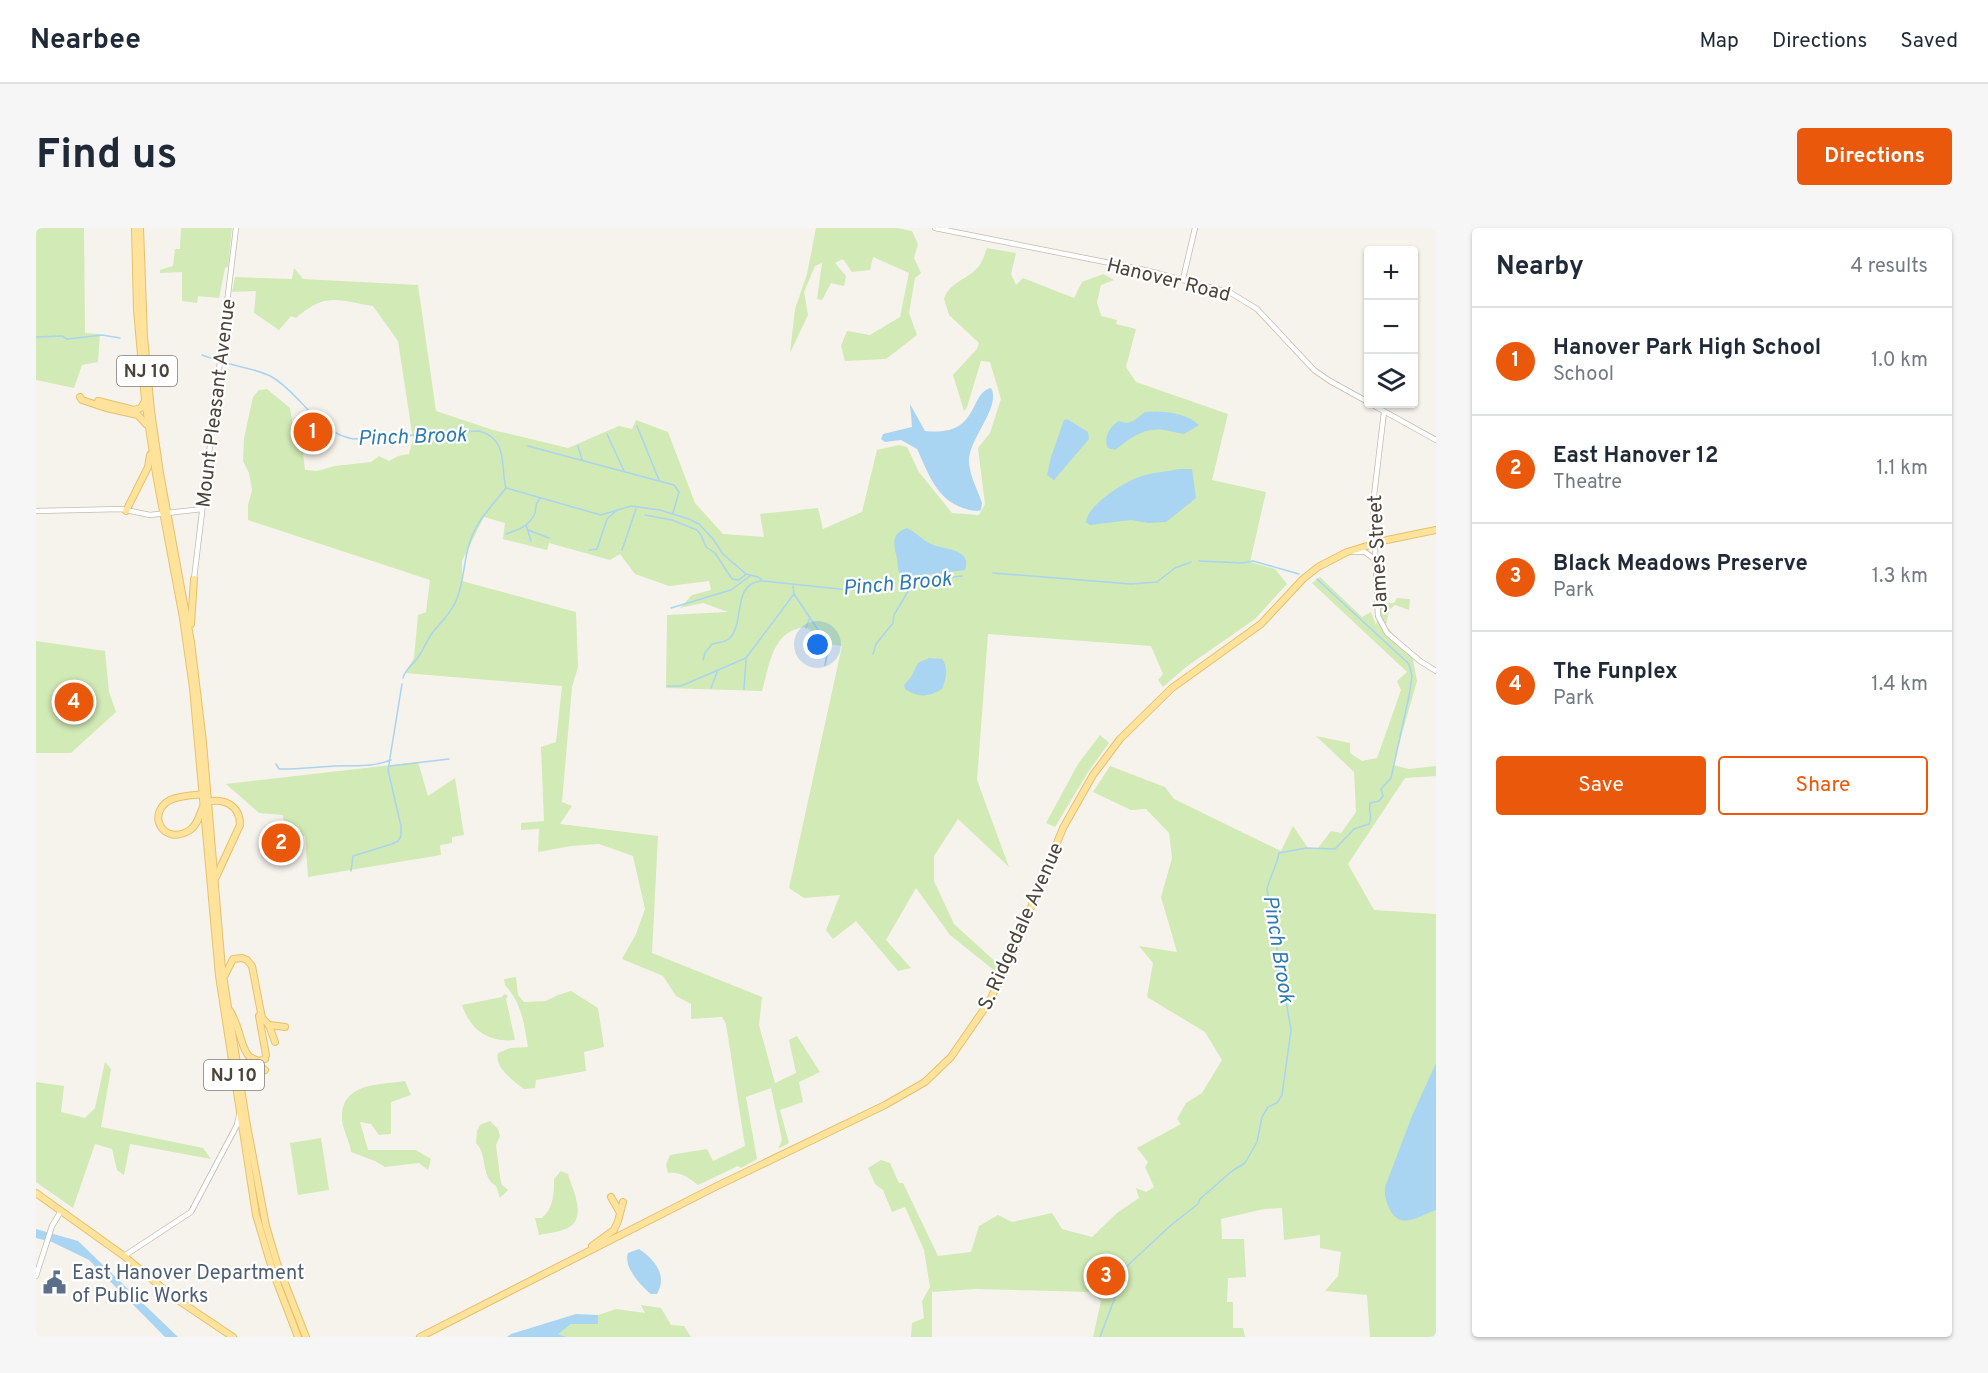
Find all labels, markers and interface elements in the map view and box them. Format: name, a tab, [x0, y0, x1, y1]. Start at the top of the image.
text: Nearbee	[30, 23, 141, 59]
text: Map	[1699, 28, 1739, 55]
text: Directions	[1772, 28, 1867, 55]
text: Saved	[1900, 28, 1958, 55]
button: Directions	[1797, 128, 1952, 185]
text: Find us	[36, 130, 177, 183]
map controls	[1364, 246, 1418, 408]
button: +	[1364, 246, 1418, 300]
text: Nearby	[1496, 251, 1584, 284]
street label: Hanover Road	[1104, 253, 1233, 309]
text: 4 results	[1851, 254, 1928, 280]
street label: Mount Pleasant Avenue	[191, 297, 243, 509]
button: −	[1364, 300, 1418, 354]
text: Hanover Park High School	[1553, 335, 1821, 362]
text: 1	[1512, 348, 1520, 374]
text: 1.0 km	[1871, 348, 1928, 374]
button: layers	[1364, 354, 1418, 408]
road number: NJ 10	[117, 356, 177, 386]
text: School	[1553, 362, 1614, 388]
pin: 1	[294, 410, 332, 454]
water label: Pinch Brook	[357, 422, 468, 453]
text: East Hanover 12	[1553, 443, 1718, 470]
text: 2	[1509, 456, 1522, 482]
text: 1.1 km	[1876, 456, 1928, 482]
text: Theatre	[1553, 470, 1622, 496]
street label: James Street	[1363, 494, 1395, 614]
text: Black Meadows Preserve	[1553, 551, 1808, 578]
text: 3	[1510, 564, 1522, 590]
text: 1.3 km	[1872, 564, 1928, 590]
water label: Pinch Brook	[842, 566, 953, 603]
text: Park	[1553, 578, 1594, 604]
your location	[803, 630, 832, 659]
text: The Funplex	[1553, 659, 1678, 686]
text: 4	[1509, 672, 1522, 698]
text: 1.4 km	[1871, 672, 1928, 698]
pin: 4	[54, 680, 93, 724]
text: Park	[1553, 686, 1594, 712]
button: Save	[1496, 756, 1706, 815]
button: Share	[1718, 756, 1928, 815]
pin: 2	[262, 820, 300, 866]
street label: S. Ridgedale Avenue	[973, 839, 1071, 1015]
water label: Pinch Brook	[1256, 893, 1299, 1006]
road number: NJ 10	[204, 1060, 264, 1090]
pin: 3	[1086, 1254, 1126, 1298]
place label: East Hanover Department of Public Works	[72, 1261, 305, 1310]
public building icon: East Hanover Department of Public Works	[41, 1270, 67, 1296]

